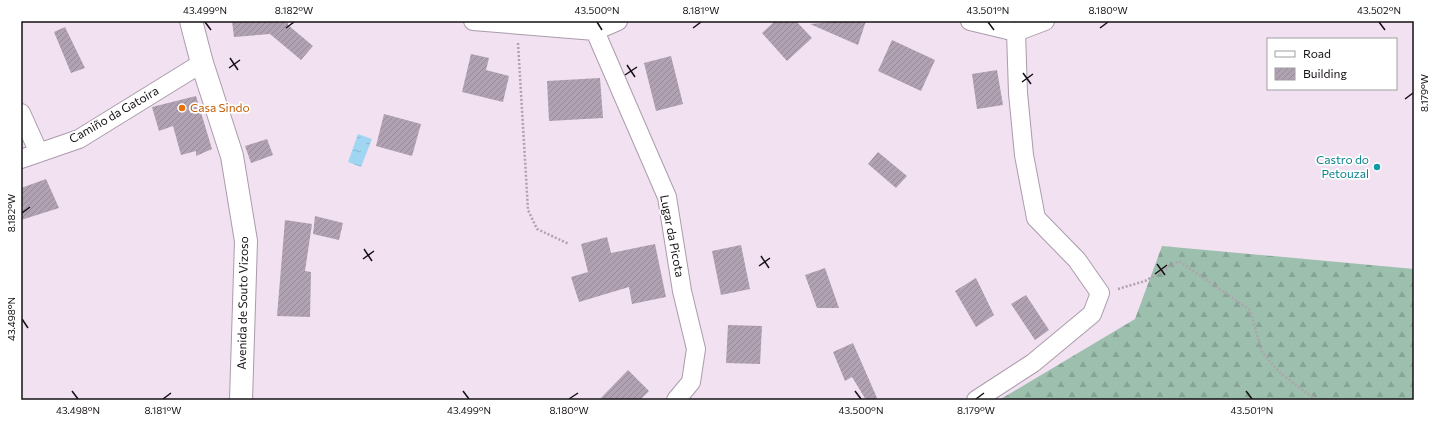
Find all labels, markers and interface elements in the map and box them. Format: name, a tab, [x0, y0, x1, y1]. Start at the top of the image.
text: 43.499°N	[183, 4, 227, 16]
text: 8.182°W	[275, 4, 313, 16]
text: 43.500°N	[575, 4, 619, 16]
text: 8.181°W	[682, 4, 720, 16]
text: 43.501°N	[967, 4, 1009, 16]
text: 8.180°W	[1088, 4, 1128, 16]
text: 43.502°N	[1357, 4, 1401, 16]
legend	[1267, 38, 1397, 90]
text: Road	[1303, 46, 1331, 60]
text: Building	[1303, 66, 1347, 80]
text: 8.179°W	[1418, 74, 1430, 112]
street label: Camiño da Gatoira	[66, 83, 161, 145]
place label: Casa Sindo	[190, 100, 250, 114]
marker: Casa Sindo	[177, 103, 187, 113]
place label: Castro do Petouzal	[1316, 152, 1369, 180]
marker: Castro do Petouzal	[1372, 162, 1382, 172]
street label: Lugar da Picota	[658, 193, 688, 278]
text: 8.182°W	[5, 194, 17, 232]
street label: Avenida de Souto Vizoso	[234, 236, 250, 370]
text: 43.498°N	[5, 297, 17, 341]
text: 43.498°N	[56, 404, 100, 416]
text: 8.181°W	[144, 404, 182, 416]
text: 43.499°N	[447, 404, 491, 416]
text: 8.180°W	[549, 404, 589, 416]
text: 43.500°N	[839, 404, 883, 416]
text: 8.179°W	[957, 404, 995, 416]
text: 43.501°N	[1231, 404, 1273, 416]

